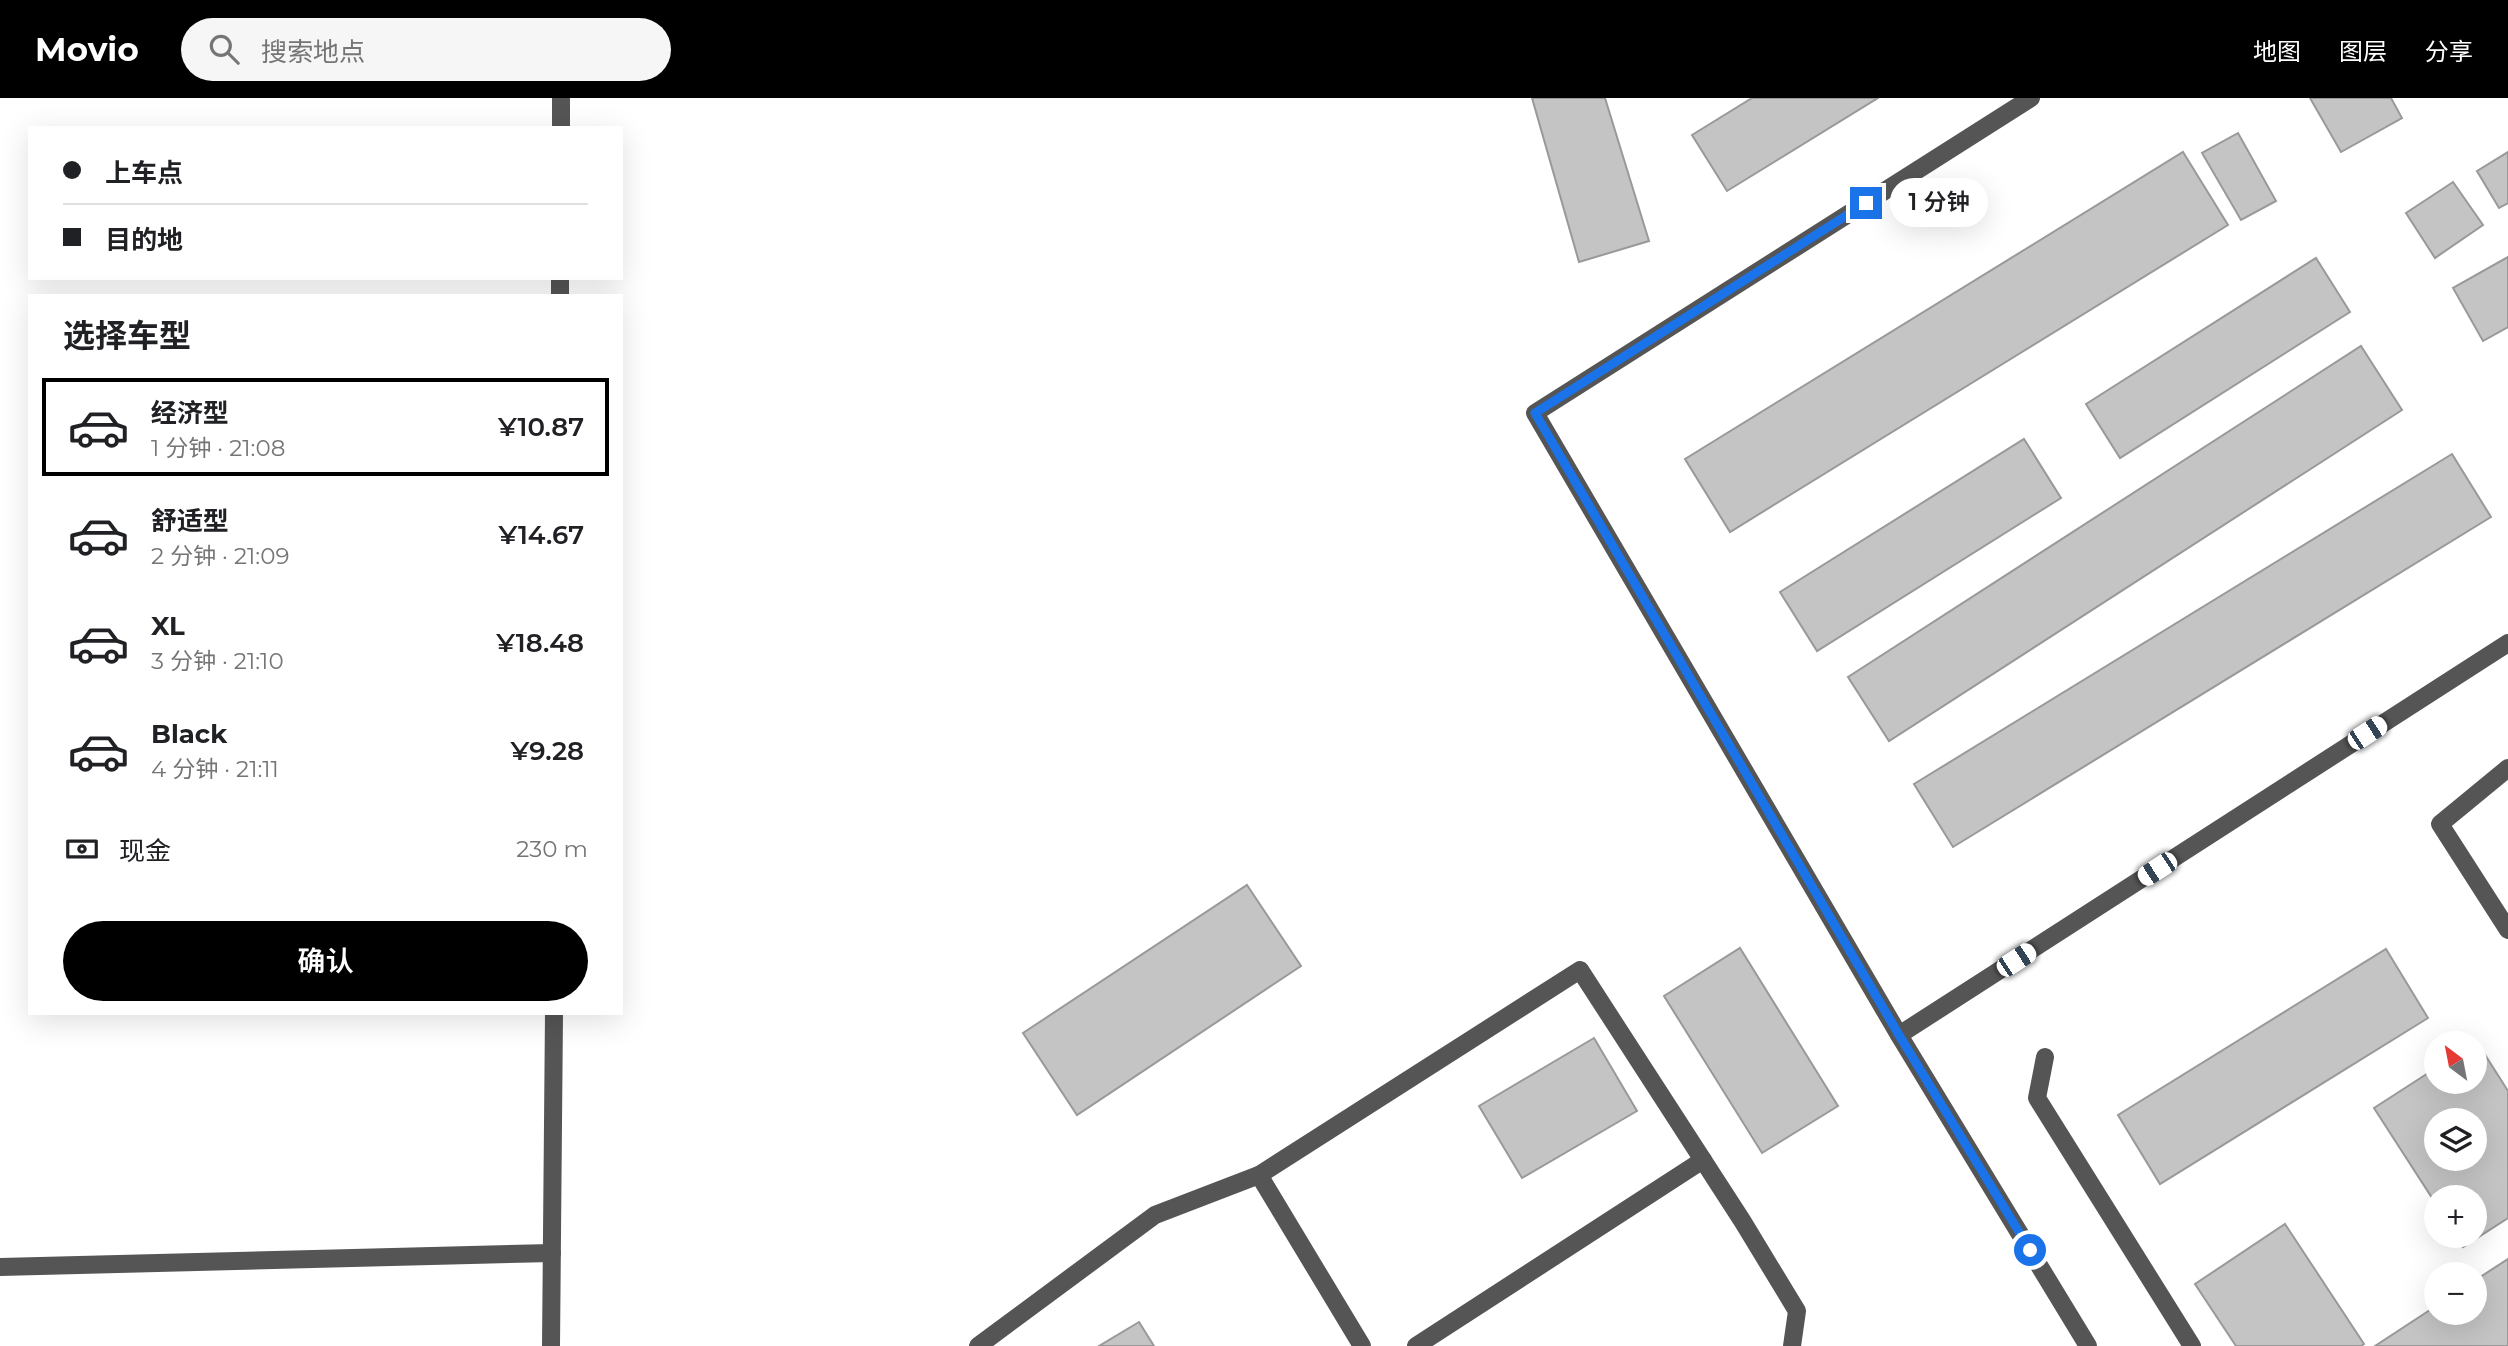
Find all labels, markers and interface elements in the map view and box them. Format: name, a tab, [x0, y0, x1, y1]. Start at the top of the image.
search box	[181, 18, 671, 81]
text: Movio	[35, 29, 139, 69]
icon: search	[205, 30, 243, 68]
text: 搜索地点	[261, 36, 365, 68]
text: 地图	[2253, 37, 2301, 66]
text: 图层	[2339, 37, 2387, 66]
text: 分享	[2425, 37, 2473, 66]
text: 上车点	[105, 157, 183, 189]
callout: 1 分钟	[1890, 178, 1988, 228]
route end	[1850, 187, 1882, 219]
text: 1 分钟	[1908, 188, 1970, 216]
text: 目的地	[105, 224, 183, 256]
text: 选择车型	[63, 316, 191, 355]
icon: car	[67, 396, 130, 459]
text: 经济型	[151, 397, 229, 429]
text: ¥10.87	[498, 411, 584, 443]
text: 1 分钟 · 21:08	[151, 434, 285, 462]
icon: car	[67, 504, 130, 567]
text: 舒适型	[151, 505, 229, 537]
text: ¥14.67	[498, 519, 584, 551]
text: 2 分钟 · 21:09	[151, 542, 289, 570]
text: XL	[151, 610, 185, 642]
icon: car	[67, 612, 130, 675]
text: ¥18.48	[496, 627, 584, 659]
text: 3 分钟 · 21:10	[151, 647, 284, 675]
car	[2344, 713, 2391, 753]
text: Black	[151, 718, 227, 750]
icon: car	[67, 720, 130, 783]
text: ¥9.28	[511, 735, 584, 767]
text: 4 分钟 · 21:11	[151, 755, 279, 783]
icon: cash	[63, 830, 101, 868]
text: 现金	[119, 835, 171, 867]
text: 230 m	[516, 835, 588, 863]
car	[2134, 849, 2181, 889]
button: 确认	[63, 921, 588, 1001]
car	[1993, 940, 2040, 980]
north arrow	[2424, 1031, 2487, 1094]
map controls	[2424, 1031, 2487, 1325]
button: layers	[2424, 1108, 2487, 1171]
button: +	[2424, 1185, 2487, 1248]
route start	[2014, 1234, 2046, 1266]
button: −	[2424, 1262, 2487, 1325]

